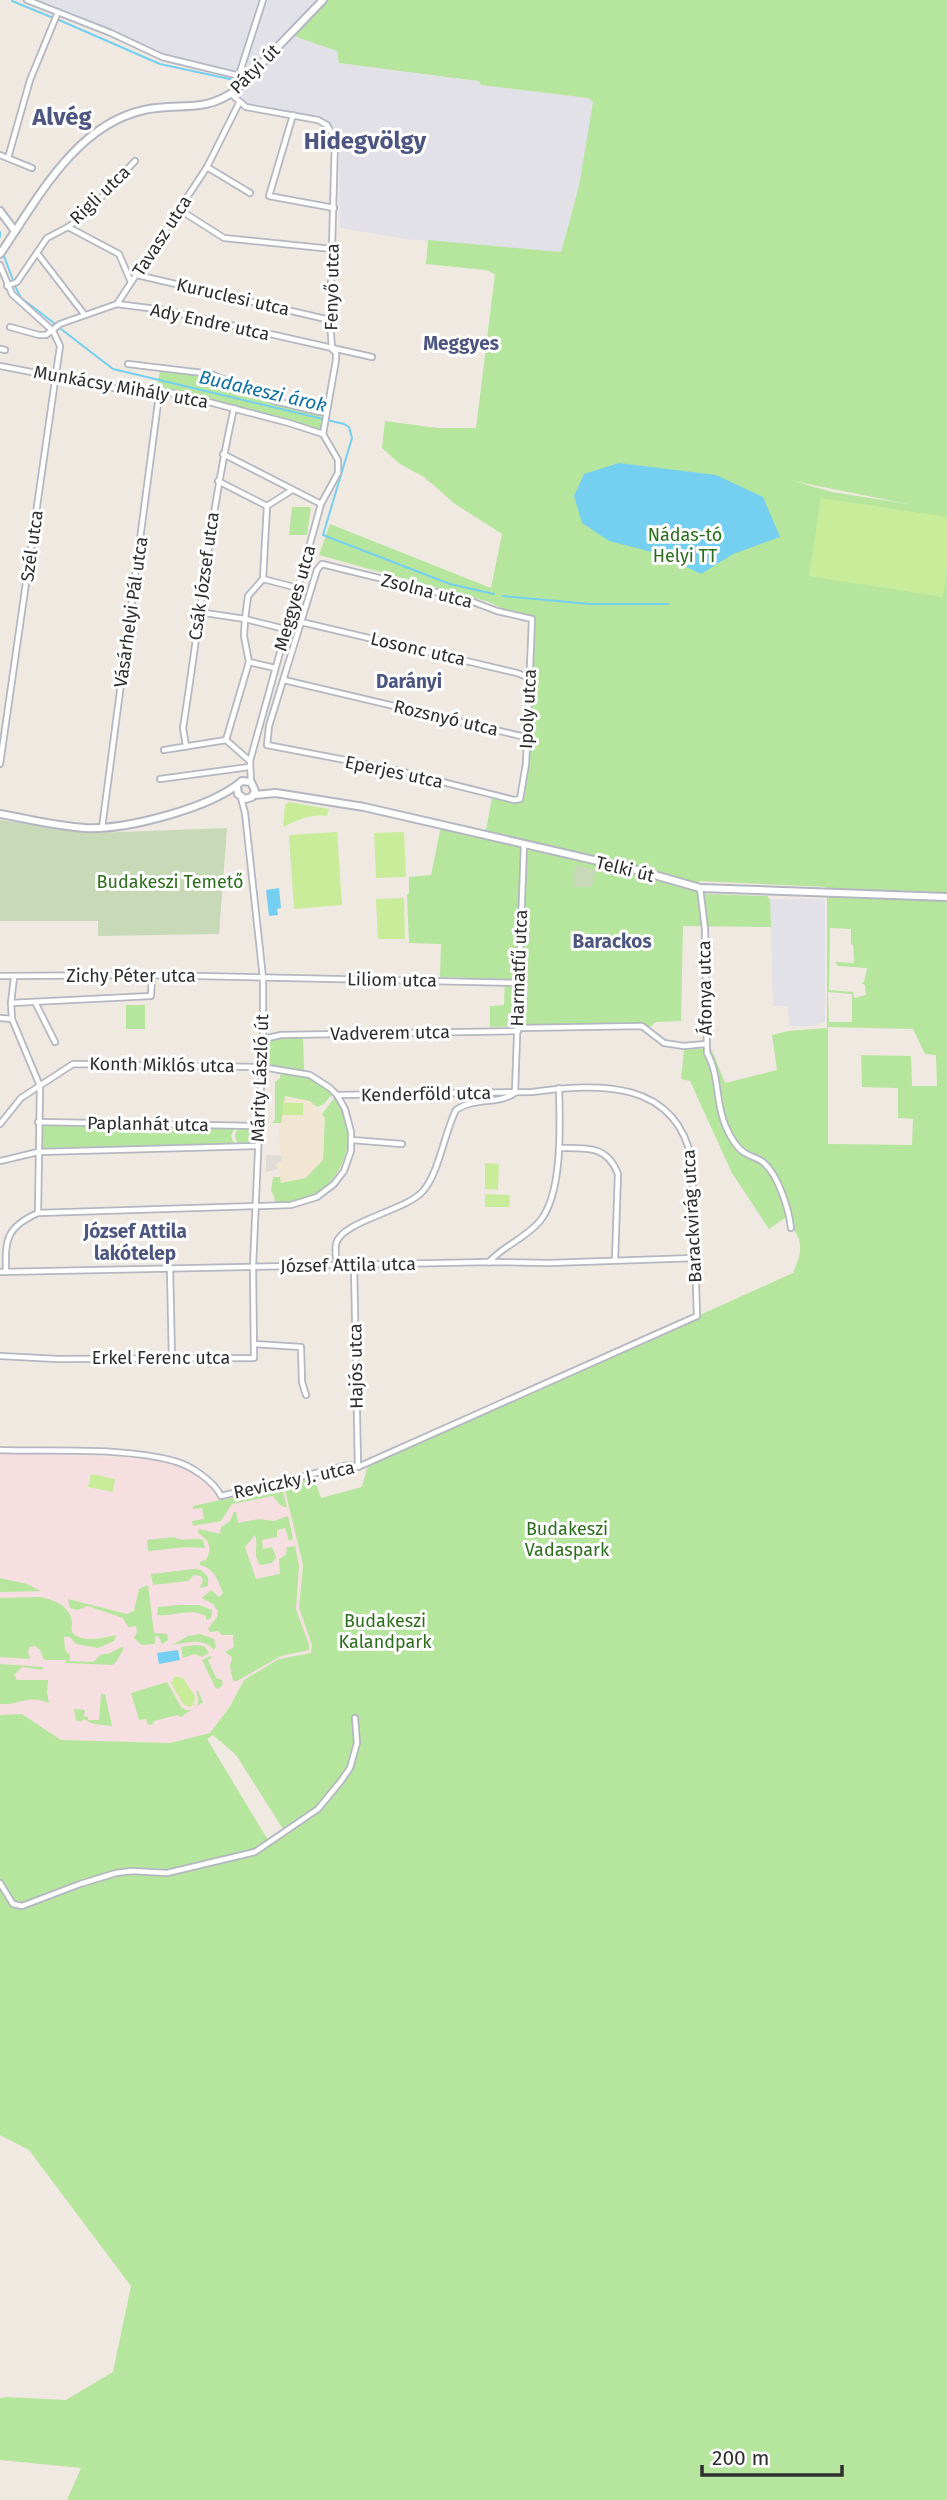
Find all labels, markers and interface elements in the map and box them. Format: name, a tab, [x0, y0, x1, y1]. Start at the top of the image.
street label: Pátyi út	[226, 39, 285, 98]
district label: Alvég	[31, 103, 93, 131]
district label: Hidegvölgy	[304, 127, 427, 155]
street label: Rigli utca	[65, 161, 135, 229]
street label: Tavasz utca	[128, 191, 196, 281]
street label: Fenyő utca	[320, 243, 344, 331]
street label: Kuruclesi utca	[174, 273, 292, 321]
street label: Ady Endre utca	[148, 299, 272, 345]
district label: Meggyes	[423, 332, 499, 355]
street label: Munkácsy Mihály utca	[32, 361, 210, 413]
water label: Budakeszi árok	[197, 365, 329, 417]
street label: Szél utca	[16, 509, 48, 583]
street label: Csák József utca	[184, 510, 224, 642]
park label: Nádas-tó Helyi TT	[648, 524, 722, 567]
street label: Vásárhelyi Pál utca	[110, 535, 152, 689]
street label: Meggyes utca	[269, 542, 321, 654]
street label: Zsolna utca	[379, 569, 475, 613]
street label: Losonc utca	[368, 627, 468, 671]
street label: Ipoly utca	[515, 668, 541, 750]
district label: Darányi	[376, 670, 442, 693]
street label: Rozsnyó utca	[392, 695, 500, 741]
street label: Eperjes utca	[343, 751, 445, 793]
street label: Telki út	[594, 851, 657, 887]
park label: Budakeszi Temető	[96, 871, 244, 893]
street label: Harmatfű utca	[506, 909, 532, 1027]
district label: Barackos	[572, 930, 652, 953]
street label: Áfonya utca	[692, 940, 717, 1036]
street label: Zichy Péter utca	[66, 965, 196, 987]
street label: Liliom utca	[347, 968, 437, 992]
street label: Márity László út	[247, 1013, 273, 1142]
street label: Vadverem utca	[330, 1021, 450, 1045]
street label: Konth Miklós utca	[89, 1053, 235, 1077]
street label: Kenderföld utca	[361, 1082, 491, 1106]
street label: Paplanhát utca	[87, 1112, 209, 1136]
street label: Barackvirág utca	[678, 1149, 706, 1283]
district label: József Attila lakótelep	[82, 1220, 187, 1265]
street label: József Attila utca	[280, 1253, 416, 1277]
street label: Hajós utca	[344, 1323, 368, 1409]
street label: Erkel Ferenc utca	[92, 1347, 230, 1369]
street label: Reviczky J. utca	[232, 1456, 356, 1504]
park label: Budakeszi Vadaspark	[525, 1518, 610, 1561]
park label: Budakeszi Kalandpark	[339, 1610, 432, 1653]
scale bar	[702, 2434, 842, 2478]
text: 200 m	[712, 2445, 769, 2471]

